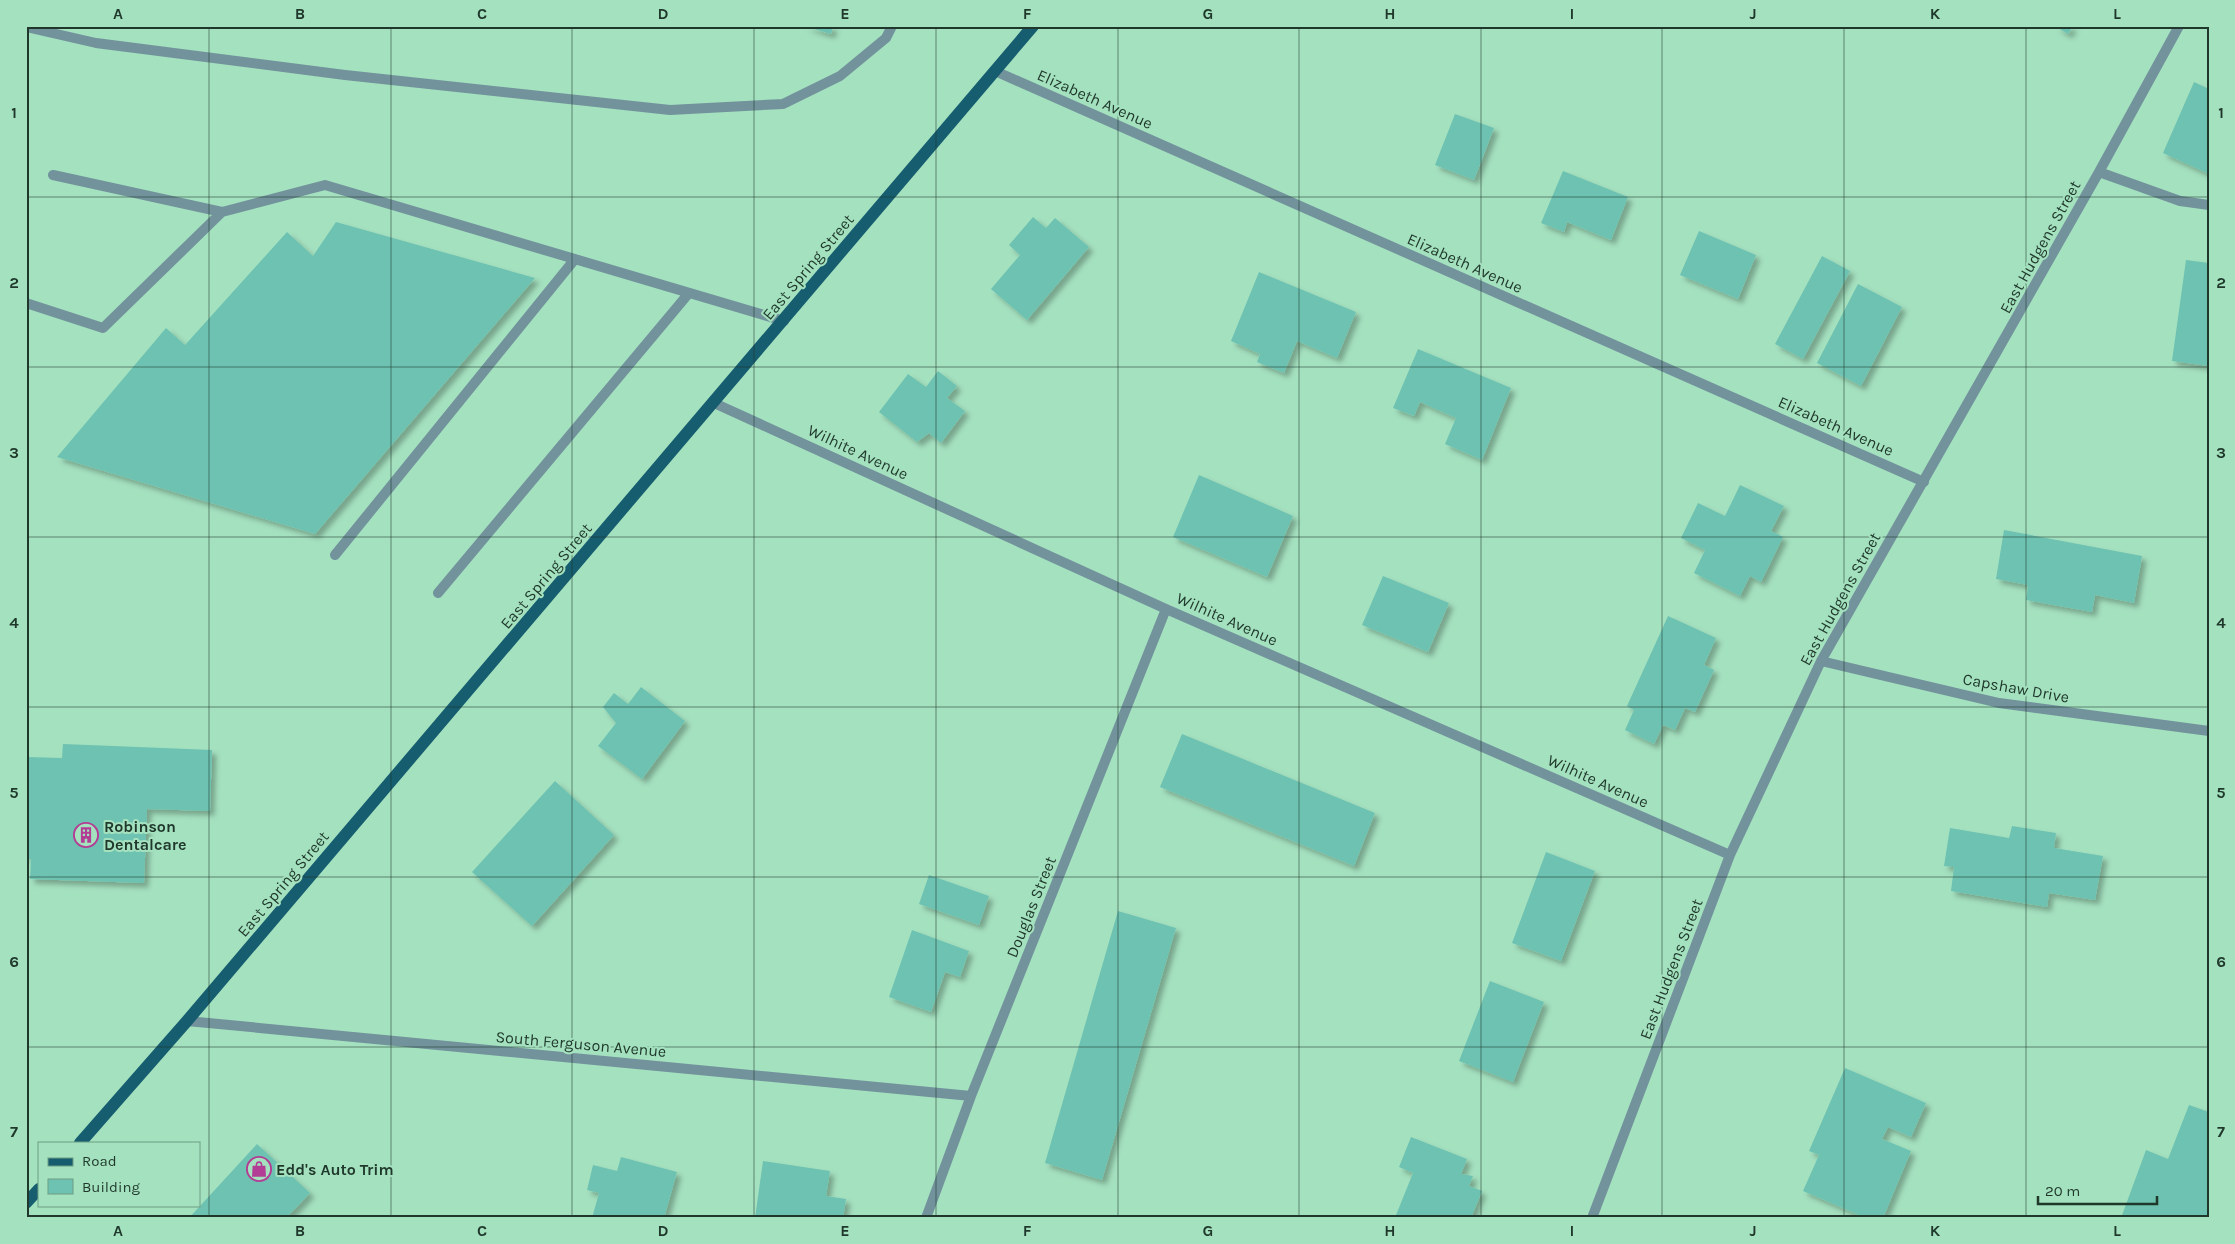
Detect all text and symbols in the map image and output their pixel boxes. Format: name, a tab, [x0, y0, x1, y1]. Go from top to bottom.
text: A	[113, 4, 123, 23]
text: B	[295, 4, 305, 23]
text: C	[477, 4, 487, 23]
text: D	[658, 4, 669, 23]
text: E	[840, 4, 850, 23]
text: F	[1023, 4, 1032, 23]
text: G	[1203, 4, 1213, 23]
text: H	[1384, 4, 1396, 23]
text: I	[1570, 4, 1574, 23]
text: J	[1749, 4, 1757, 23]
text: K	[1930, 4, 1941, 23]
text: L	[2113, 4, 2121, 23]
street label: Elizabeth Avenue	[1034, 65, 1156, 133]
text: 1	[11, 103, 17, 122]
text: 1	[2218, 103, 2224, 122]
street label: East Hudgens Street	[1996, 177, 2084, 317]
street label: East Spring Street	[758, 210, 858, 324]
street label: Elizabeth Avenue	[1404, 229, 1526, 297]
text: 2	[9, 273, 19, 292]
text: 2	[2216, 273, 2226, 292]
street label: Elizabeth Avenue	[1775, 392, 1897, 460]
street label: Wilhite Avenue	[805, 420, 911, 484]
text: 3	[9, 443, 19, 462]
text: 3	[2216, 443, 2226, 462]
street label: East Spring Street	[496, 519, 596, 633]
street label: East Hudgens Street	[1796, 529, 1884, 669]
street label: Wilhite Avenue	[1173, 588, 1281, 650]
text: 4	[9, 613, 19, 632]
text: 4	[2216, 613, 2226, 632]
street label: Capshaw Drive	[1961, 669, 2071, 707]
street label: Wilhite Avenue	[1544, 750, 1652, 812]
text: 5	[9, 783, 19, 802]
text: 5	[2216, 783, 2226, 802]
place label: Robinson Dentalcare	[104, 817, 187, 854]
building icon: Robinson Dentalcare	[73, 822, 99, 848]
street label: East Spring Street	[233, 827, 333, 941]
street label: Douglas Street	[1002, 854, 1060, 960]
street label: East Hudgens Street	[1635, 896, 1707, 1042]
text: 6	[9, 952, 19, 971]
text: 6	[2216, 952, 2226, 971]
street label: South Ferguson Avenue	[495, 1027, 667, 1061]
text: 7	[10, 1122, 18, 1141]
text: 7	[2217, 1122, 2225, 1141]
legend	[38, 1142, 200, 1206]
text: Road	[82, 1152, 117, 1170]
shop icon: Edd's Auto Trim	[246, 1156, 272, 1182]
place label: Edd's Auto Trim	[276, 1160, 394, 1179]
scale bar	[2038, 1174, 2156, 1206]
text: Building	[82, 1178, 140, 1196]
text: 20 m	[2045, 1182, 2080, 1200]
text: A	[113, 1221, 123, 1240]
text: B	[295, 1221, 305, 1240]
text: C	[477, 1221, 487, 1240]
text: D	[658, 1221, 669, 1240]
text: E	[840, 1221, 850, 1240]
text: F	[1023, 1221, 1032, 1240]
text: G	[1203, 1221, 1213, 1240]
text: H	[1384, 1221, 1396, 1240]
text: I	[1570, 1221, 1574, 1240]
text: J	[1749, 1221, 1757, 1240]
text: K	[1930, 1221, 1941, 1240]
text: L	[2113, 1221, 2121, 1240]

